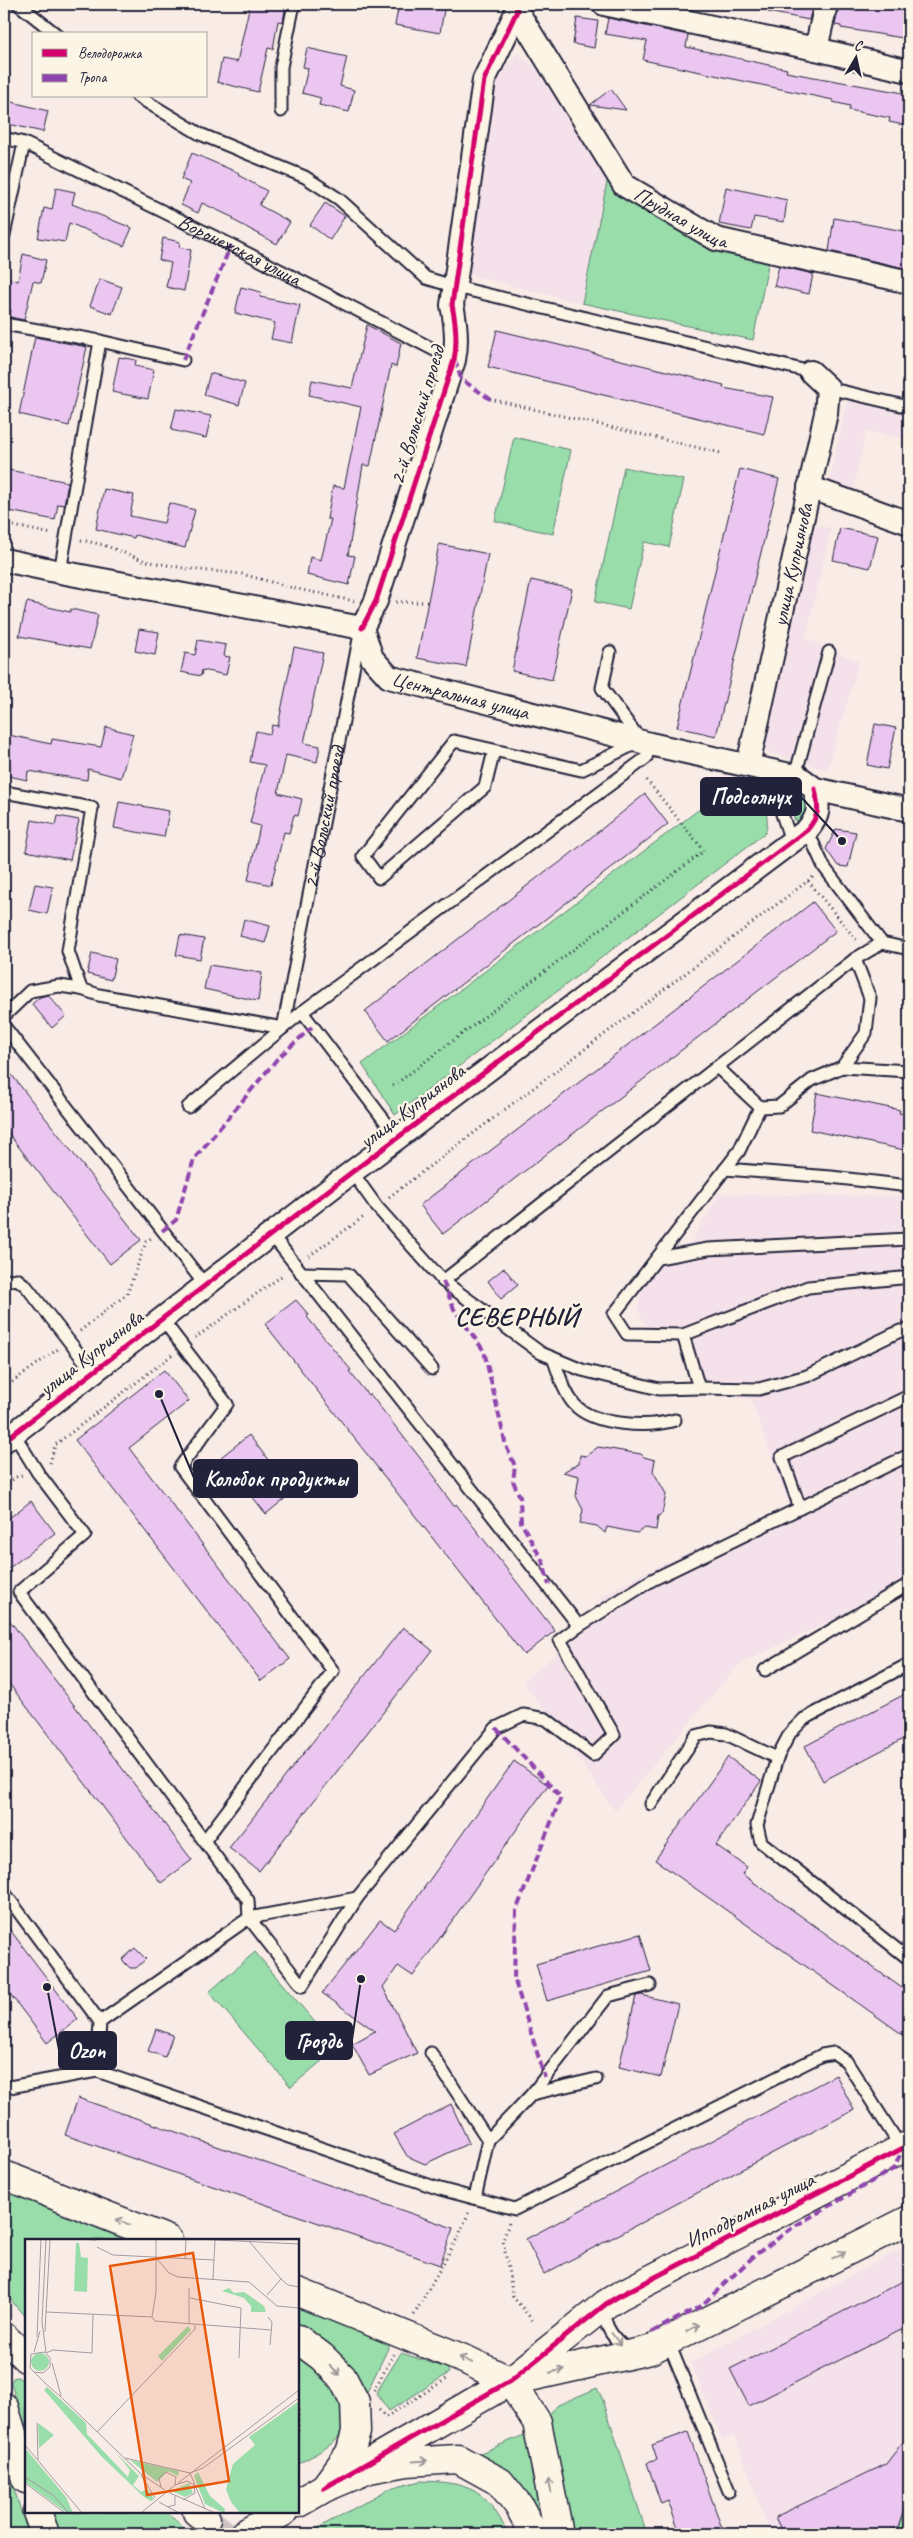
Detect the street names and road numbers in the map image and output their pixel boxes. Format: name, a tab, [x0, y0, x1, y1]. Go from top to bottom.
street label: Прудная улица	[629, 181, 732, 255]
street label: Воронежская улица	[174, 208, 306, 292]
street label: 2-й Вольский проезд	[384, 340, 451, 488]
street label: улица Куприянова	[766, 499, 819, 631]
street label: Центральная улица	[389, 665, 534, 726]
street label: 2-й Вольский проезд	[298, 742, 351, 891]
street label: улица Куприянова	[353, 1057, 471, 1155]
street label: улица Куприянова	[32, 1303, 150, 1403]
street label: Ипподромная улица	[681, 2166, 820, 2254]

